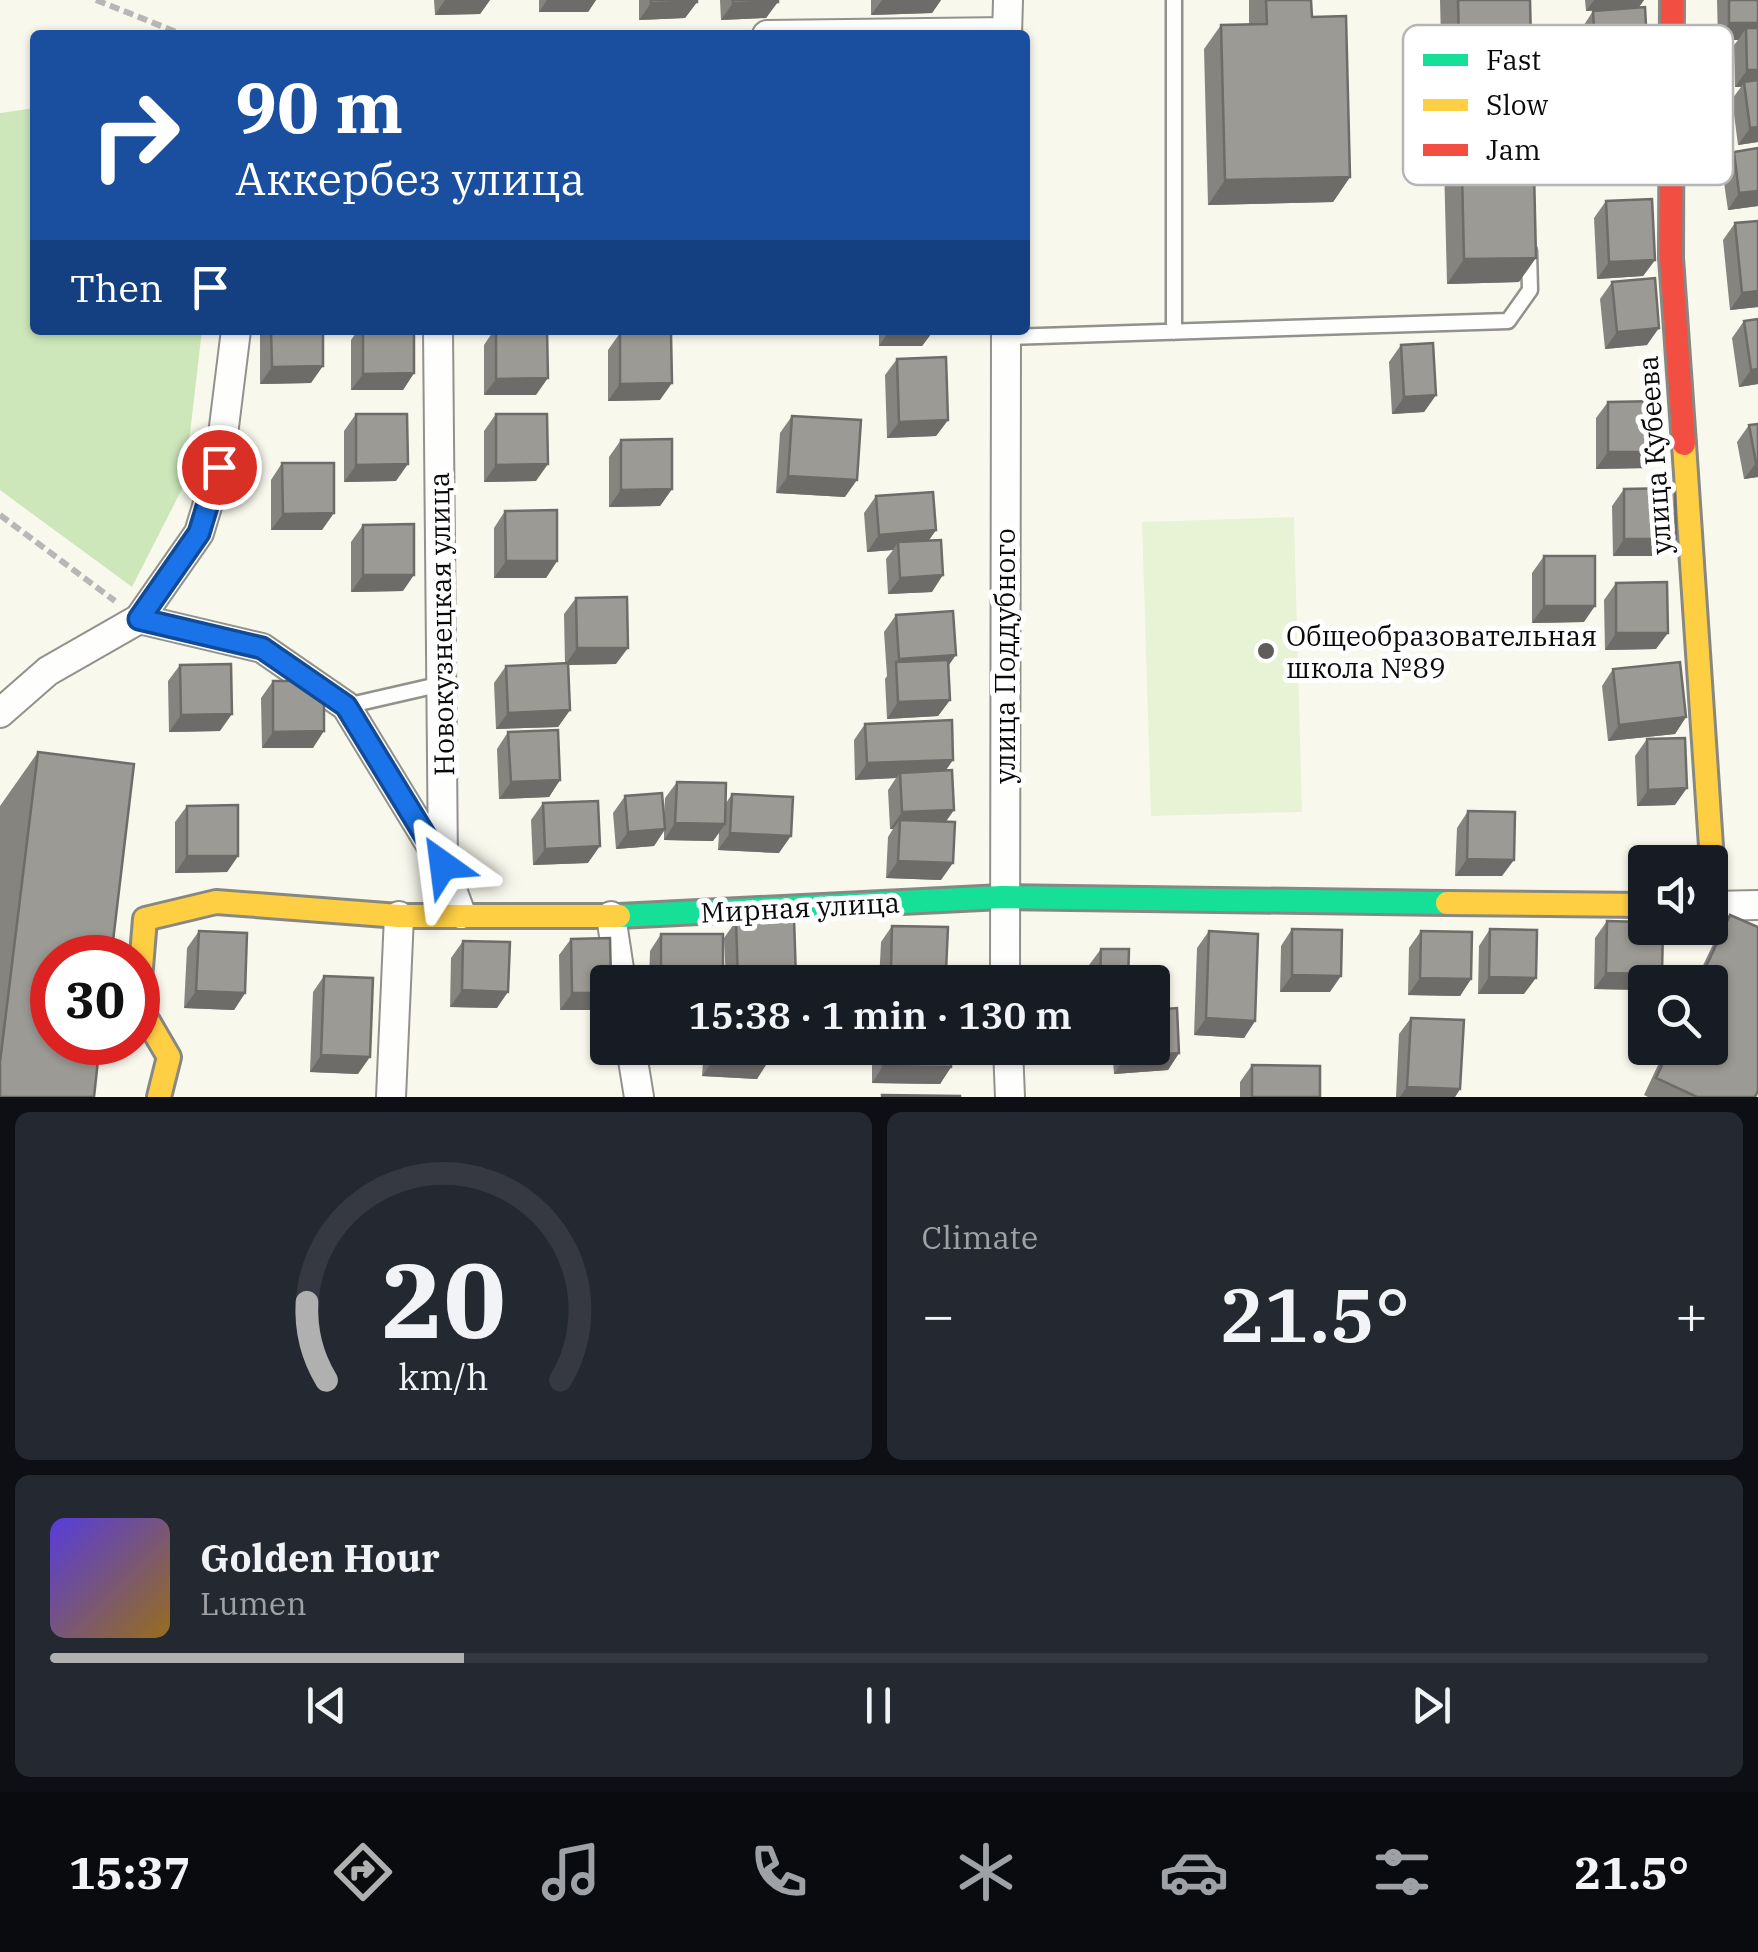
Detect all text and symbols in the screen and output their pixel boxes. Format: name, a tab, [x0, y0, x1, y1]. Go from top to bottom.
legend	[1403, 25, 1733, 185]
text: Fast	[1486, 41, 1541, 78]
text: 90 m	[235, 61, 403, 152]
icon: right	[70, 70, 200, 200]
text: Slow	[1486, 86, 1548, 123]
text: Jam	[1486, 131, 1541, 168]
text: Аккербез улица	[235, 149, 585, 207]
icon: arrive	[183, 260, 238, 315]
text: Then	[70, 263, 163, 312]
street label: улица Кубеева	[1629, 354, 1679, 556]
pin	[177, 425, 262, 510]
icon: arrive	[192, 440, 247, 495]
street label: Новокузнецкая улица	[420, 472, 462, 776]
street label: улица Поддубного	[986, 528, 1023, 784]
place label: Общеобразовательная школа №89	[1286, 617, 1597, 686]
marker: Общеобразовательная школа №89	[1255, 640, 1277, 662]
position arrow	[391, 813, 495, 917]
map controls	[1628, 845, 1728, 1065]
button: sound	[1628, 845, 1728, 945]
street label: Мирная улица	[699, 883, 901, 931]
speed limit sign: 30	[30, 935, 160, 1065]
button: search	[1628, 965, 1728, 1065]
text: 15:38 · 1 min · 130 m	[688, 990, 1072, 1039]
text: Climate	[922, 1216, 1038, 1258]
text: 20	[381, 1231, 506, 1367]
text: 21.5°	[1219, 1265, 1410, 1363]
text: −	[922, 1279, 955, 1350]
text: +	[1675, 1279, 1708, 1350]
text: km/h	[398, 1353, 488, 1400]
text: Golden Hour	[200, 1533, 440, 1582]
text: Lumen	[200, 1582, 307, 1624]
icon: previous	[299, 1678, 354, 1733]
icon: pause	[851, 1678, 906, 1733]
icon: next	[1404, 1678, 1459, 1733]
icon: directions	[328, 1837, 398, 1907]
icon: music	[536, 1837, 606, 1907]
icon: phone	[744, 1837, 814, 1907]
icon: climate	[951, 1837, 1021, 1907]
icon: car	[1159, 1837, 1229, 1907]
icon: filters	[1367, 1837, 1437, 1907]
text: 15:37	[69, 1843, 190, 1901]
text: 21.5°	[1574, 1843, 1689, 1901]

